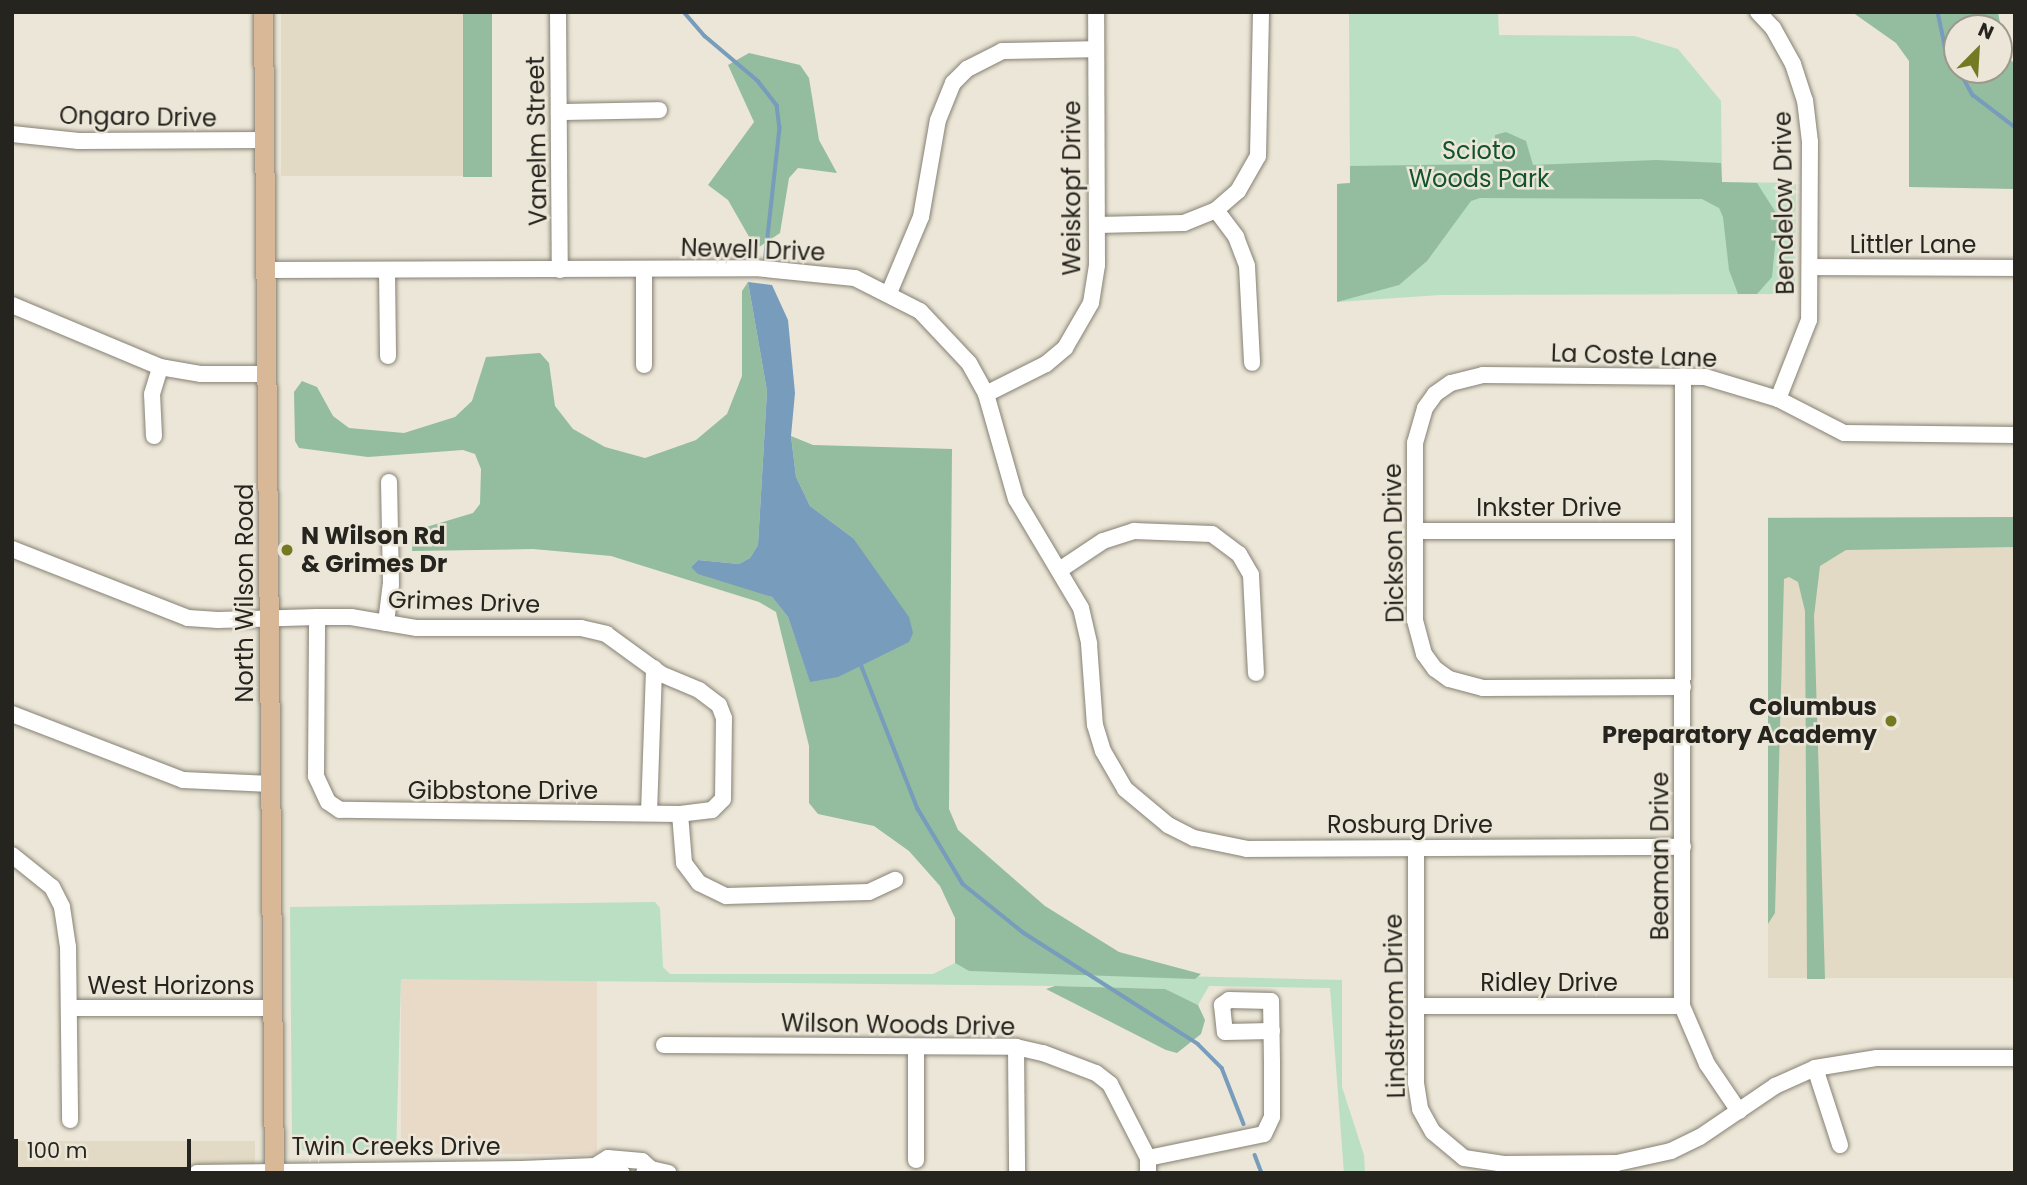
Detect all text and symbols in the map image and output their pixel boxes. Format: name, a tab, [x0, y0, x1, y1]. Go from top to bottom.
north arrow	[1943, 14, 2013, 84]
text: N	[1974, 16, 1998, 46]
street label: Vanelm Street	[521, 56, 553, 226]
street label: Weiskopf Drive	[1058, 100, 1086, 276]
street label: Ongaro Drive	[59, 101, 217, 133]
street label: Bendelow Drive	[1768, 111, 1800, 295]
park label: Scioto Woods Park	[1409, 137, 1549, 193]
street label: Littler Lane	[1850, 231, 1976, 259]
street label: Newell Drive	[680, 233, 826, 267]
street label: La Coste Lane	[1550, 339, 1718, 373]
street label: Dickson Drive	[1378, 463, 1410, 623]
street label: North Wilson Road	[231, 484, 259, 702]
street label: Inkster Drive	[1476, 494, 1622, 522]
place label: N Wilson Rd & Grimes Dr	[301, 522, 447, 578]
marker: N Wilson Rd & Grimes Dr	[279, 542, 295, 558]
street label: Grimes Drive	[387, 585, 541, 619]
place label: Columbus Preparatory Academy	[1602, 693, 1877, 749]
marker: Columbus Preparatory Academy	[1883, 713, 1899, 729]
street label: Beaman Drive	[1646, 772, 1674, 940]
street label: Gibbstone Drive	[408, 777, 598, 805]
street label: Rosburg Drive	[1327, 811, 1493, 839]
street label: Lindstrom Drive	[1379, 913, 1411, 1099]
street label: Ridley Drive	[1480, 969, 1618, 997]
street label: West Horizons	[88, 972, 254, 1000]
street label: Wilson Woods Drive	[781, 1009, 1015, 1041]
scale bar	[18, 1126, 194, 1170]
street label: Twin Creeks Drive	[291, 1133, 501, 1161]
text: 100 m	[27, 1136, 87, 1165]

